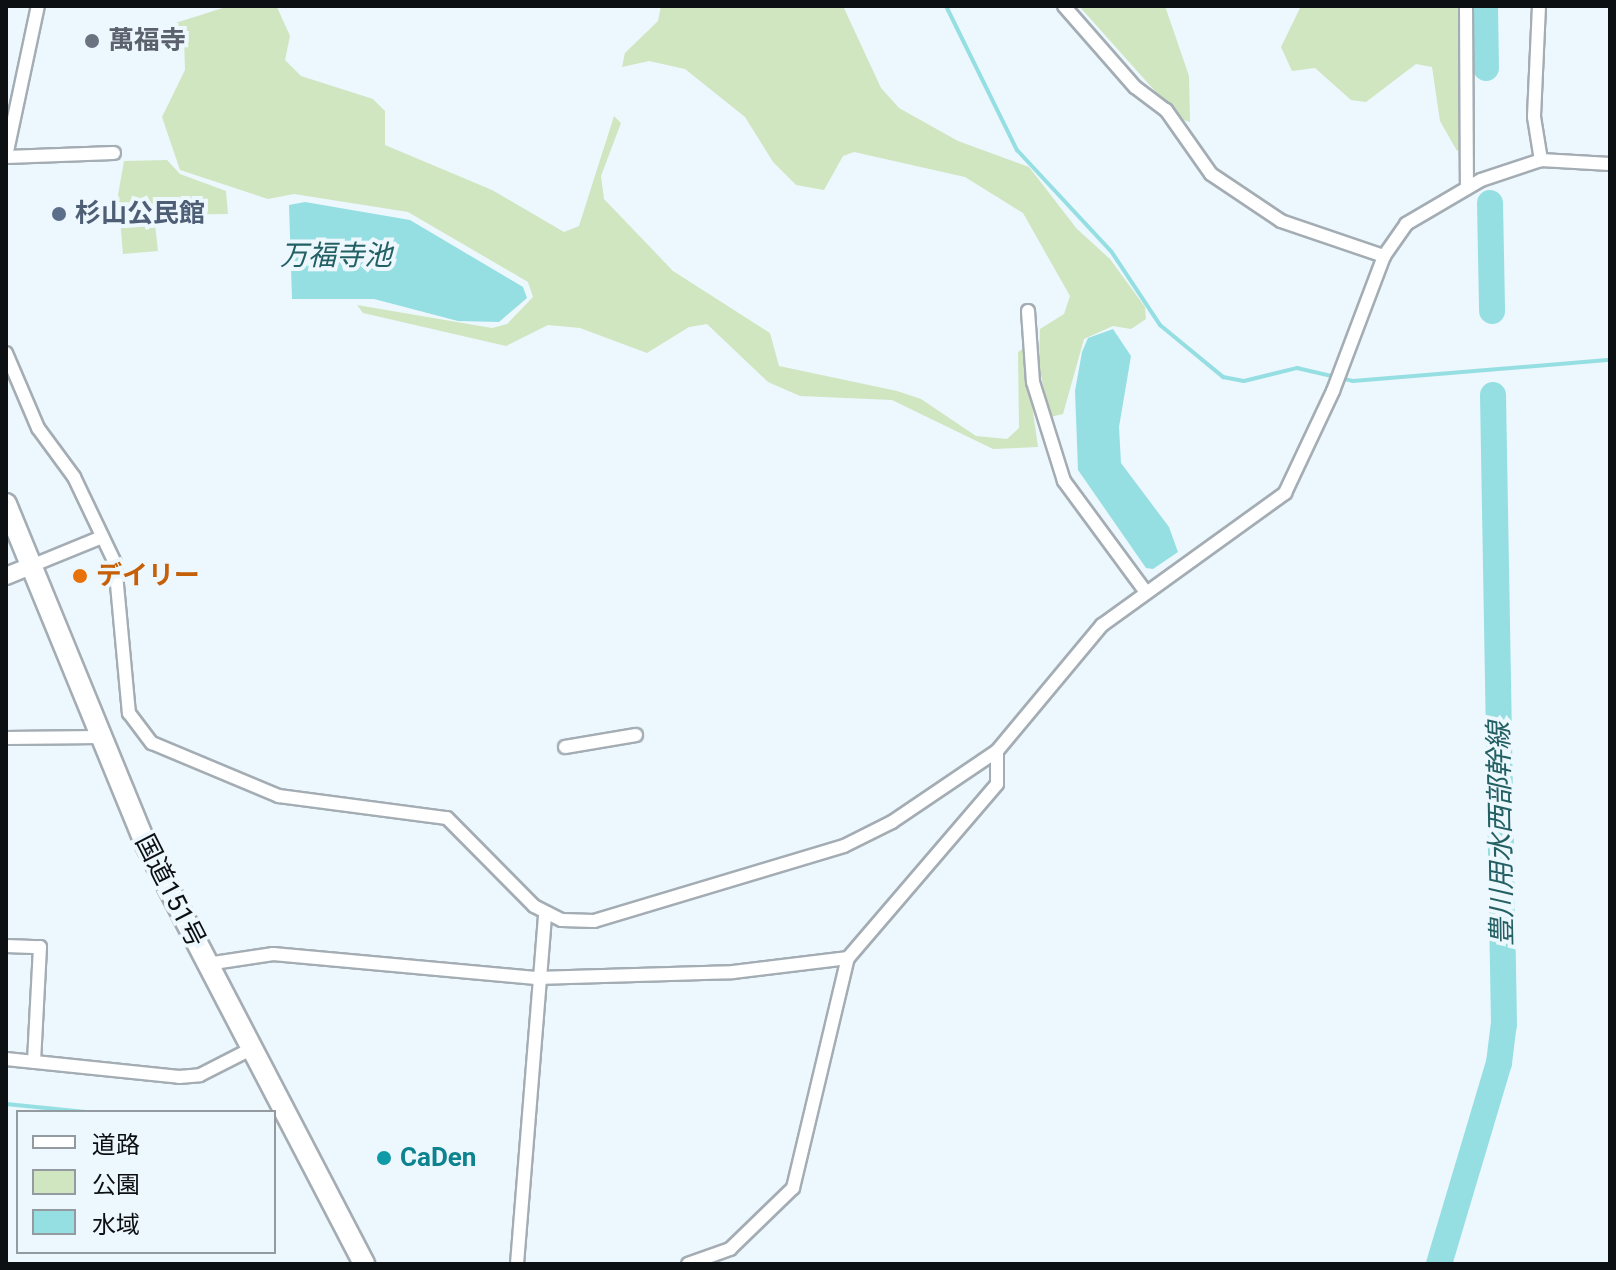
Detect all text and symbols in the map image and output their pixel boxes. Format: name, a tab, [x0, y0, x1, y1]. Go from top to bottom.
place label: 萬福寺	[108, 25, 186, 57]
marker: 萬福寺	[83, 32, 101, 50]
place label: 杉山公民館	[75, 198, 205, 230]
marker: 杉山公民館	[50, 205, 68, 223]
water label: 万福寺池	[280, 239, 392, 273]
place label: デイリー	[96, 560, 200, 592]
marker: デイリー	[71, 567, 89, 585]
water label: 豊川用水西部幹線	[1482, 722, 1520, 946]
street label: 国道151号	[128, 830, 212, 952]
legend	[16, 1110, 276, 1254]
text: 道路	[92, 1131, 140, 1159]
place label: CaDen	[400, 1142, 476, 1174]
marker: CaDen	[375, 1149, 393, 1167]
text: 公園	[92, 1171, 140, 1199]
text: 水域	[92, 1211, 140, 1239]

